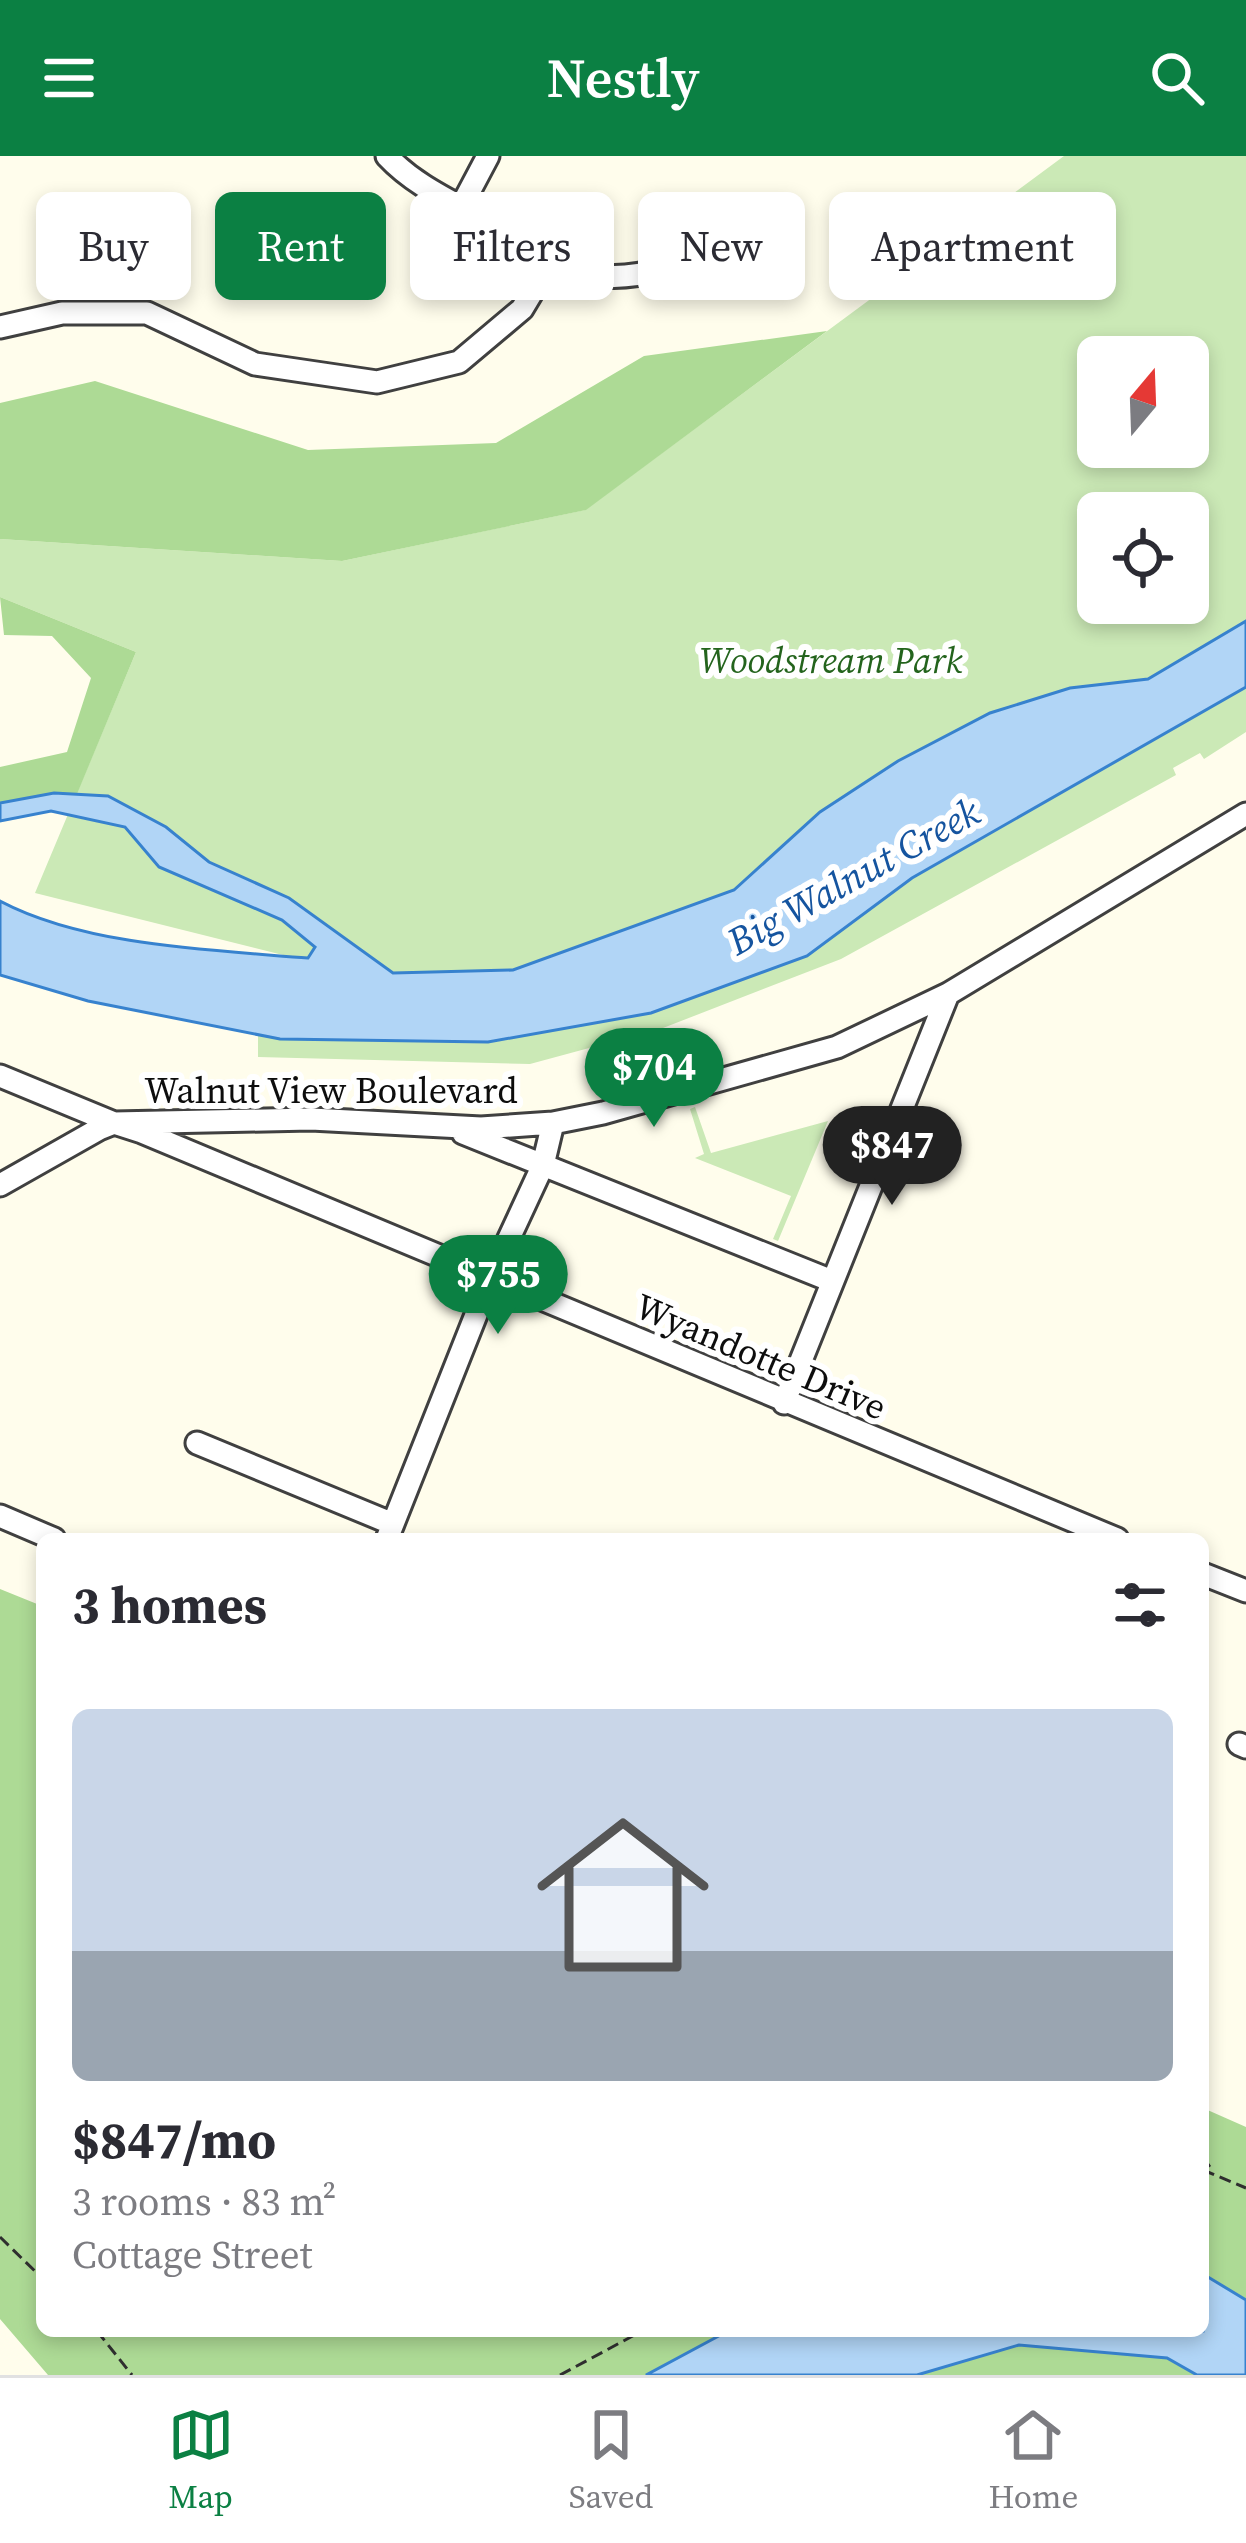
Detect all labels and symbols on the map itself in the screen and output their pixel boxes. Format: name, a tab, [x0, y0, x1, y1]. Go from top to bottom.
north arrow	[1077, 336, 1209, 468]
park label: Woodstream Park	[700, 636, 963, 685]
water label: Big Walnut Creek	[717, 785, 989, 968]
pin: $704	[583, 1028, 725, 1130]
street label: Walnut View Boulevard	[144, 1066, 518, 1115]
pin: $847	[821, 1106, 963, 1208]
pin: $755	[427, 1235, 569, 1337]
street label: Wyandotte Drive	[628, 1282, 894, 1431]

